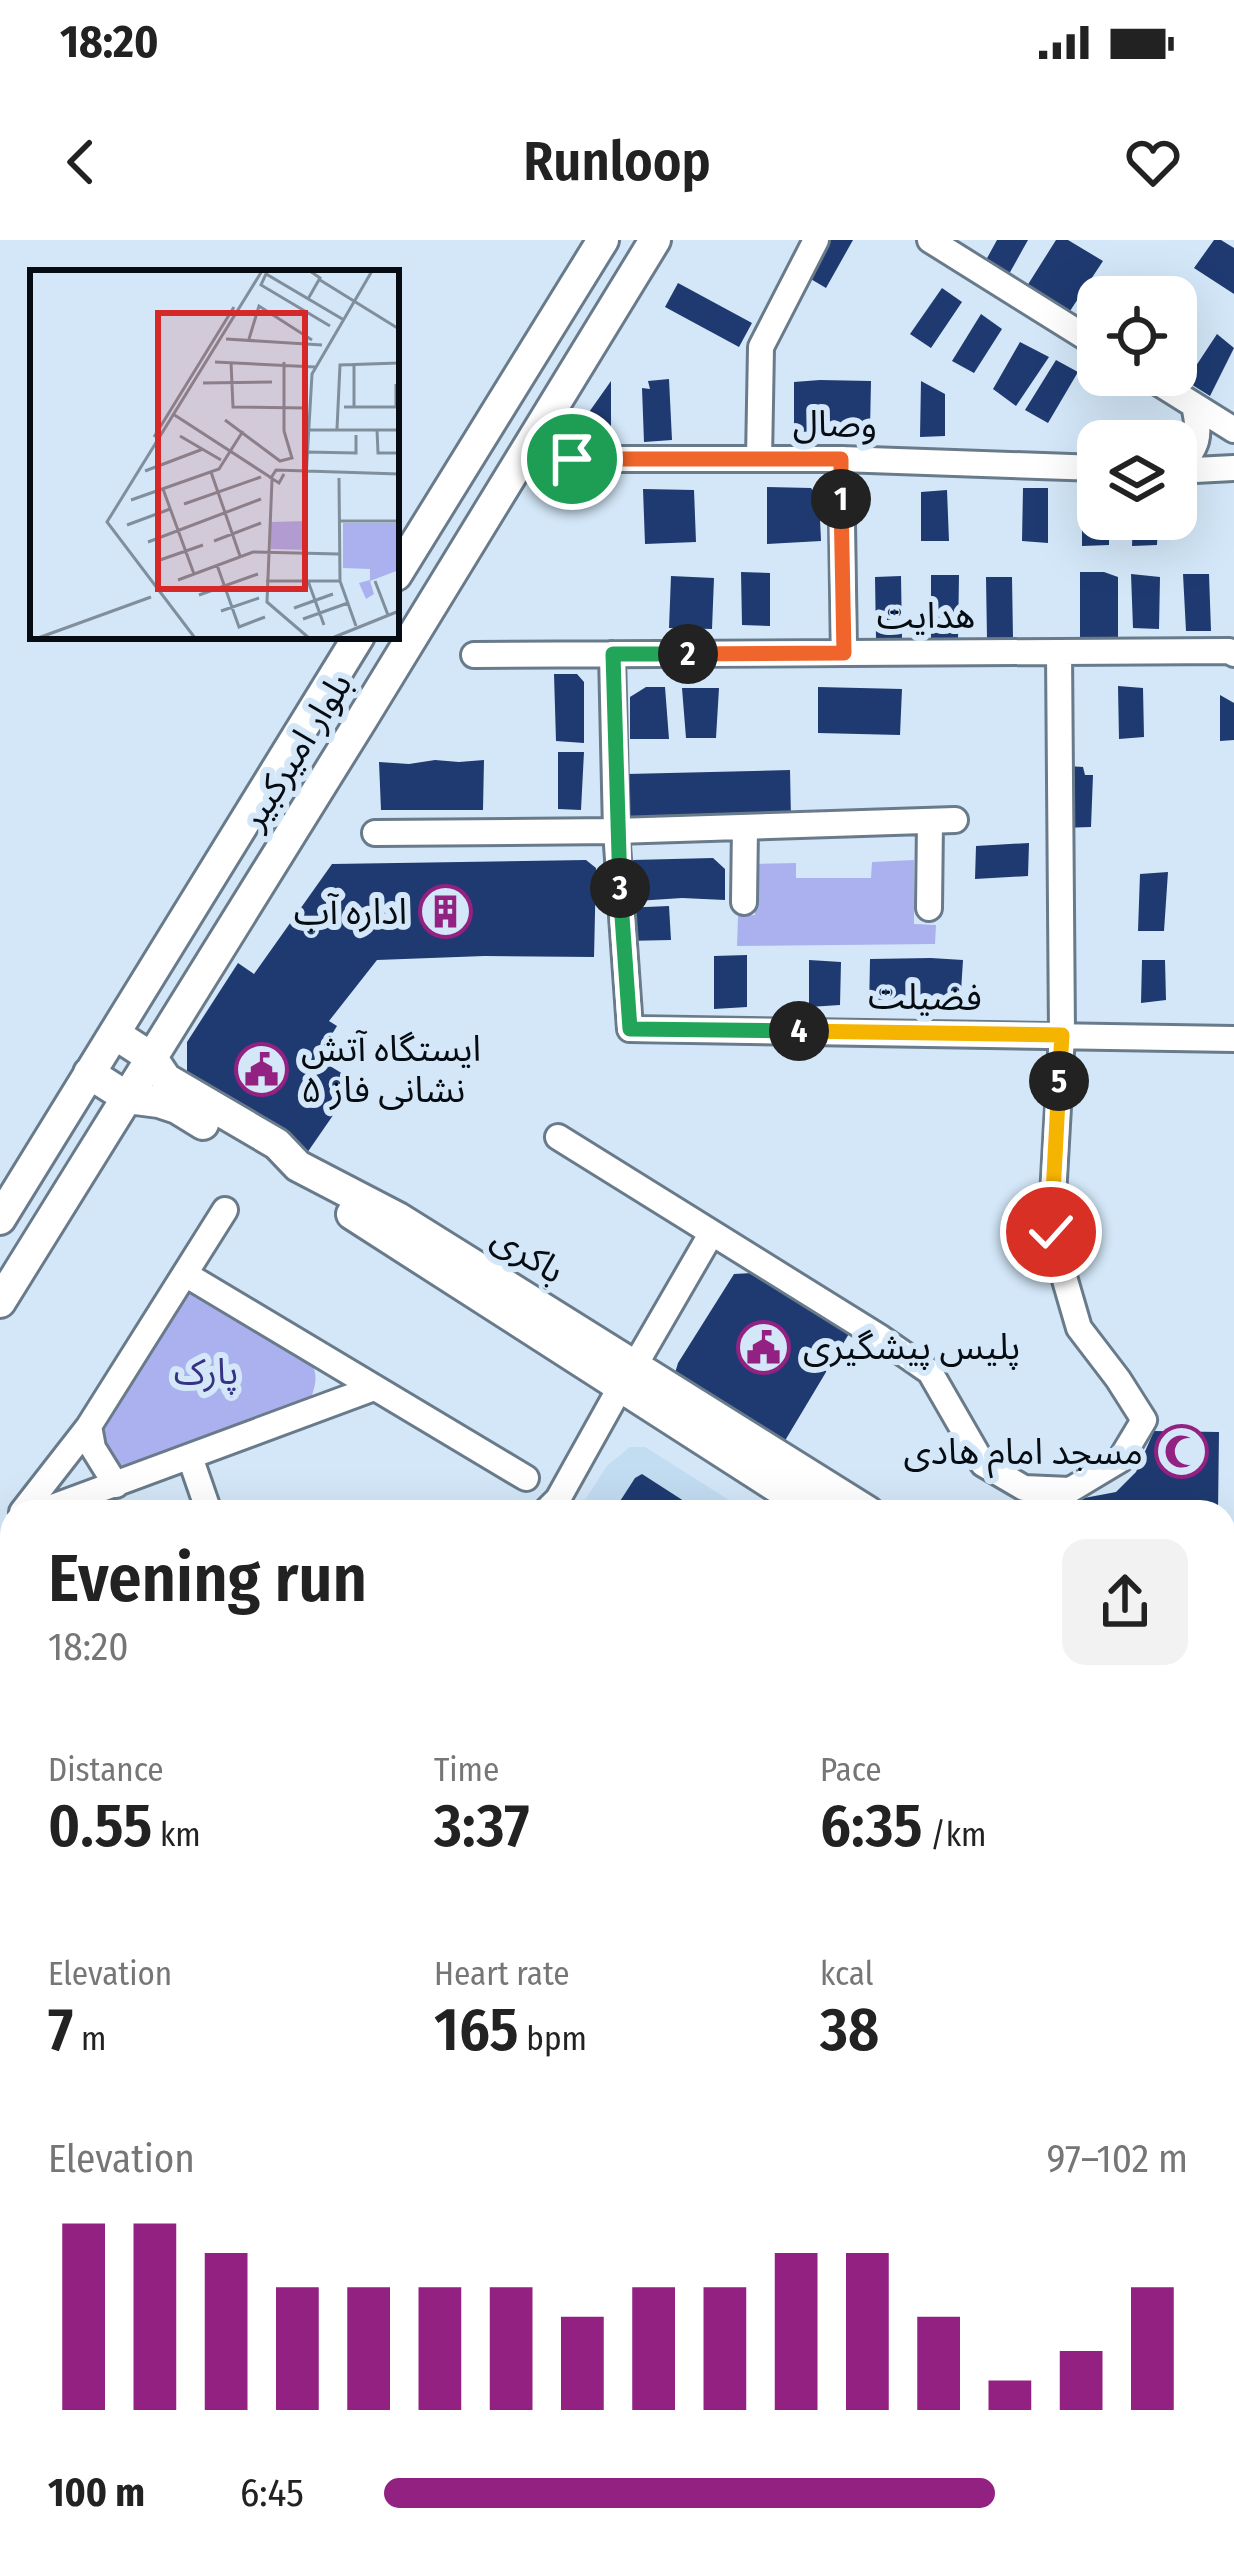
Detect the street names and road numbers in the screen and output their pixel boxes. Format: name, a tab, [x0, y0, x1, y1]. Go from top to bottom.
street label: وصال	[793, 401, 877, 447]
street label: هدایت	[877, 594, 975, 638]
street label: بلوار امیرکبیر	[230, 665, 361, 838]
street label: فضیلت	[868, 974, 982, 1020]
street label: باکری	[484, 1215, 572, 1293]

